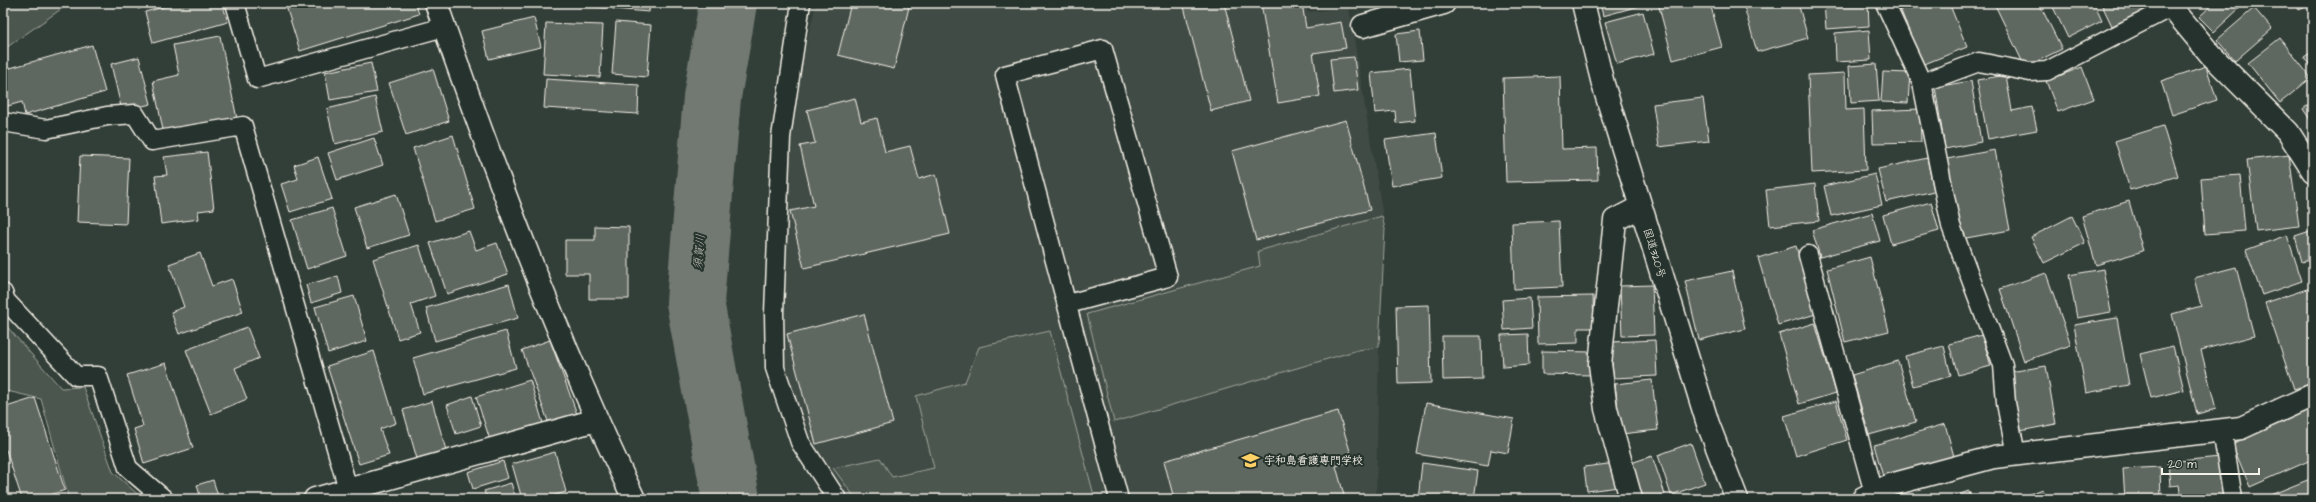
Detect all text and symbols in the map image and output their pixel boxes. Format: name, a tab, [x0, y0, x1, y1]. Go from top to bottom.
street label: 国道320号	[1640, 226, 1669, 280]
water label: 須賀川	[689, 233, 710, 271]
school or university icon: 宇和島看護専門学校	[1241, 450, 1261, 470]
scale bar	[2162, 450, 2259, 476]
place label: 宇和島看護専門学校	[1264, 453, 1363, 468]
text: 20 m	[2168, 456, 2197, 473]

